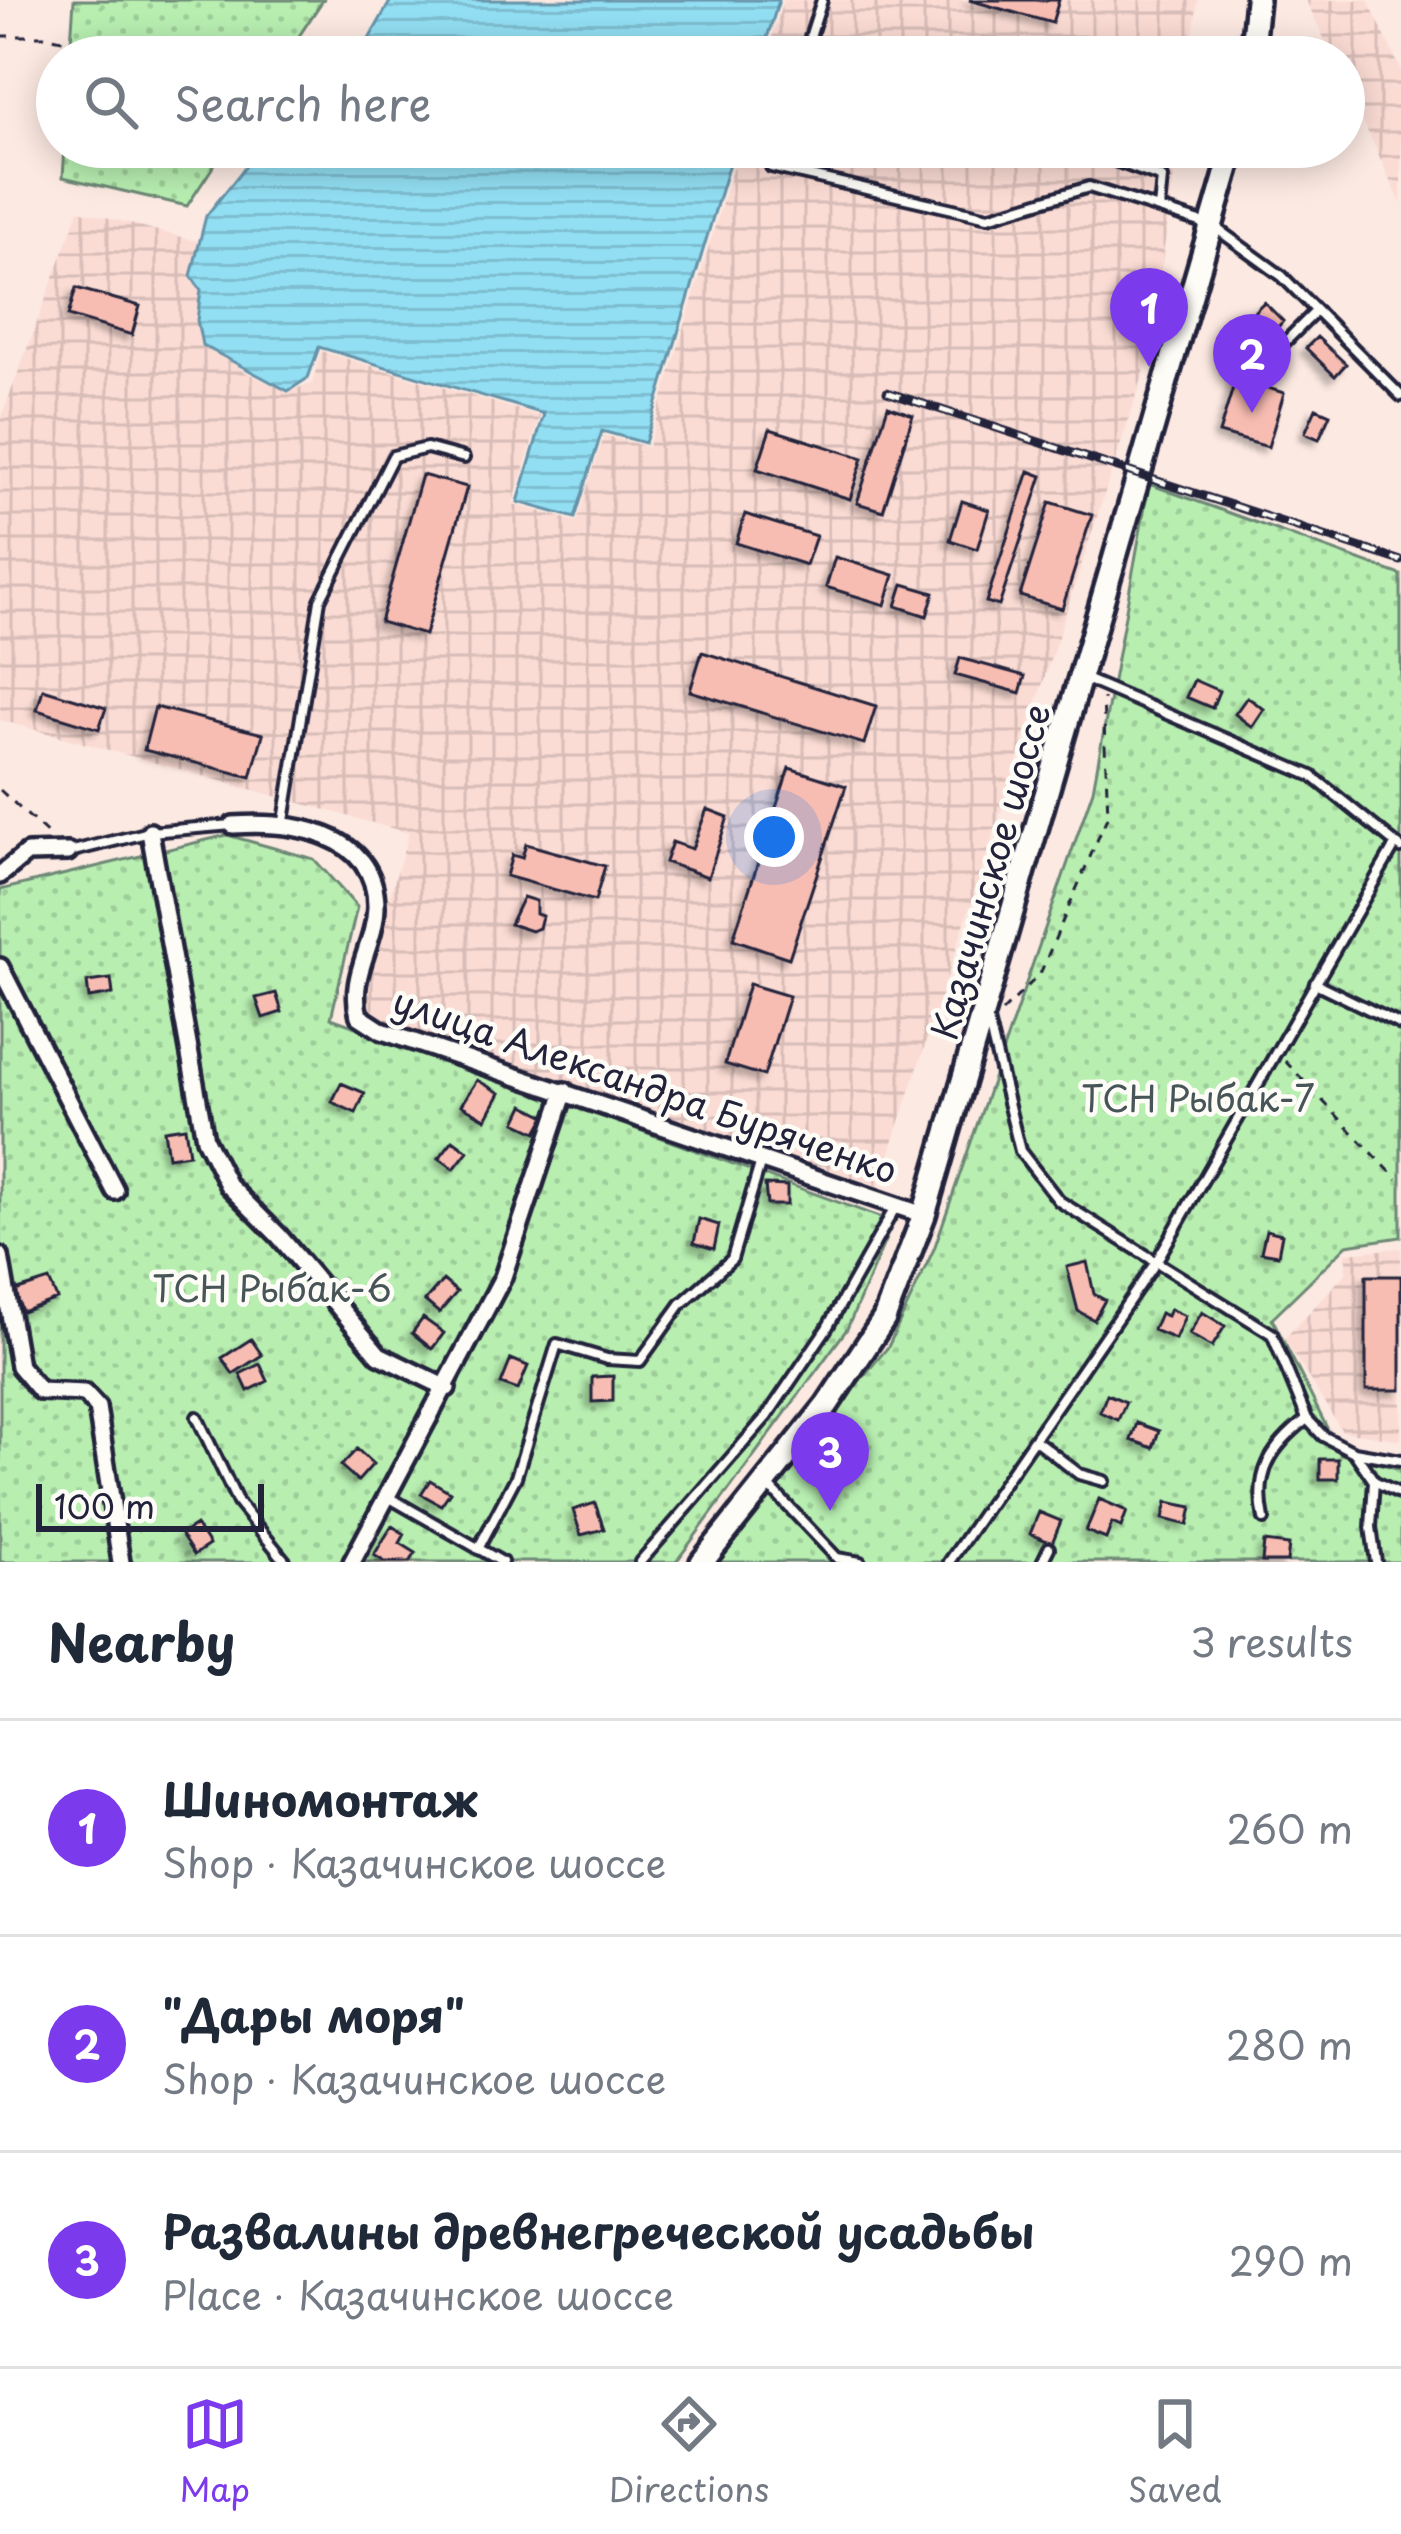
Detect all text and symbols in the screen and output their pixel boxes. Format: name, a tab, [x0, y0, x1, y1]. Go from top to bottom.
search box	[36, 36, 1365, 168]
text: Search here	[174, 68, 431, 136]
icon: search	[78, 69, 144, 135]
pin: 1	[1110, 268, 1188, 367]
pin: 2	[1213, 314, 1291, 413]
street label: Казачинское шоссе	[915, 697, 1063, 1046]
your location	[744, 807, 804, 867]
street label: улица Александра Буряченко	[386, 972, 905, 1196]
park label: ТСН Рыбак-7	[1081, 1070, 1315, 1124]
park label: ТСН Рыбак-6	[152, 1260, 392, 1314]
pin: 3	[791, 1412, 869, 1511]
scale bar	[36, 1478, 264, 1531]
text: 100 m	[54, 1480, 155, 1530]
text: Nearby	[48, 1602, 235, 1679]
text: 3 results	[1190, 1611, 1353, 1670]
text: Шиномонтаж	[162, 1764, 478, 1832]
text: 1	[78, 1798, 96, 1857]
text: 260 m	[1226, 1798, 1353, 1857]
text: Shop · Казачинское шоссе	[162, 1832, 666, 1891]
text: "Дары моря"	[162, 1980, 465, 2048]
text: 2	[73, 2014, 101, 2073]
text: 280 m	[1226, 2014, 1353, 2073]
text: Shop · Казачинское шоссе	[162, 2048, 666, 2107]
text: Развалины древнегреческой усадьбы	[162, 2196, 1034, 2264]
text: 3	[74, 2230, 100, 2289]
text: 290 m	[1229, 2230, 1353, 2289]
text: Place · Казачинское шоссе	[162, 2264, 674, 2323]
tab: Map	[179, 2391, 250, 2513]
tab: Directions	[609, 2391, 769, 2513]
tab: Saved	[1128, 2391, 1222, 2513]

